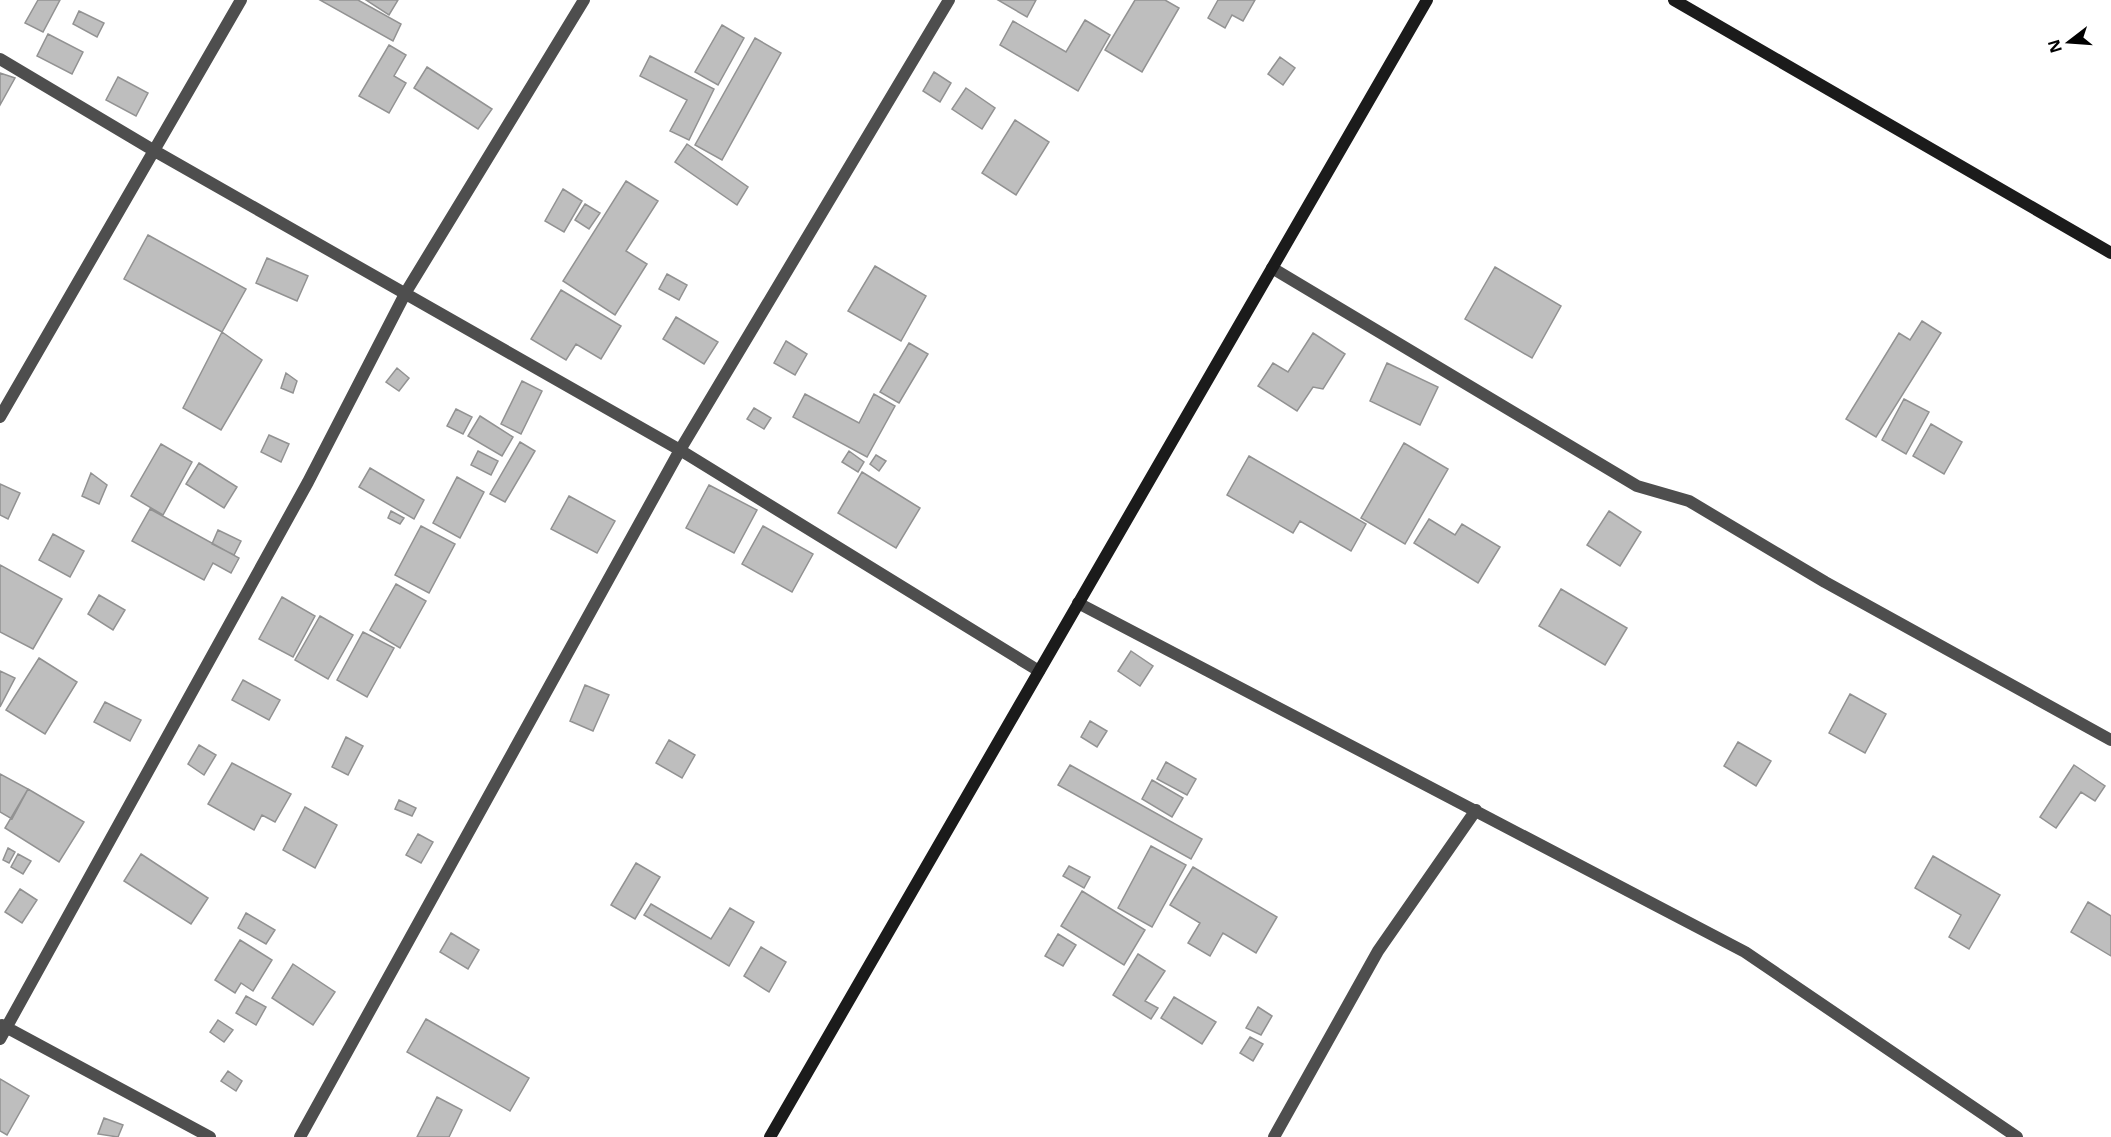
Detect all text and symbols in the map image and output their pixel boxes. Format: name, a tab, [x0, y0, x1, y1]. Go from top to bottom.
north arrow	[2039, 12, 2099, 72]
text: N	[2042, 37, 2067, 56]

